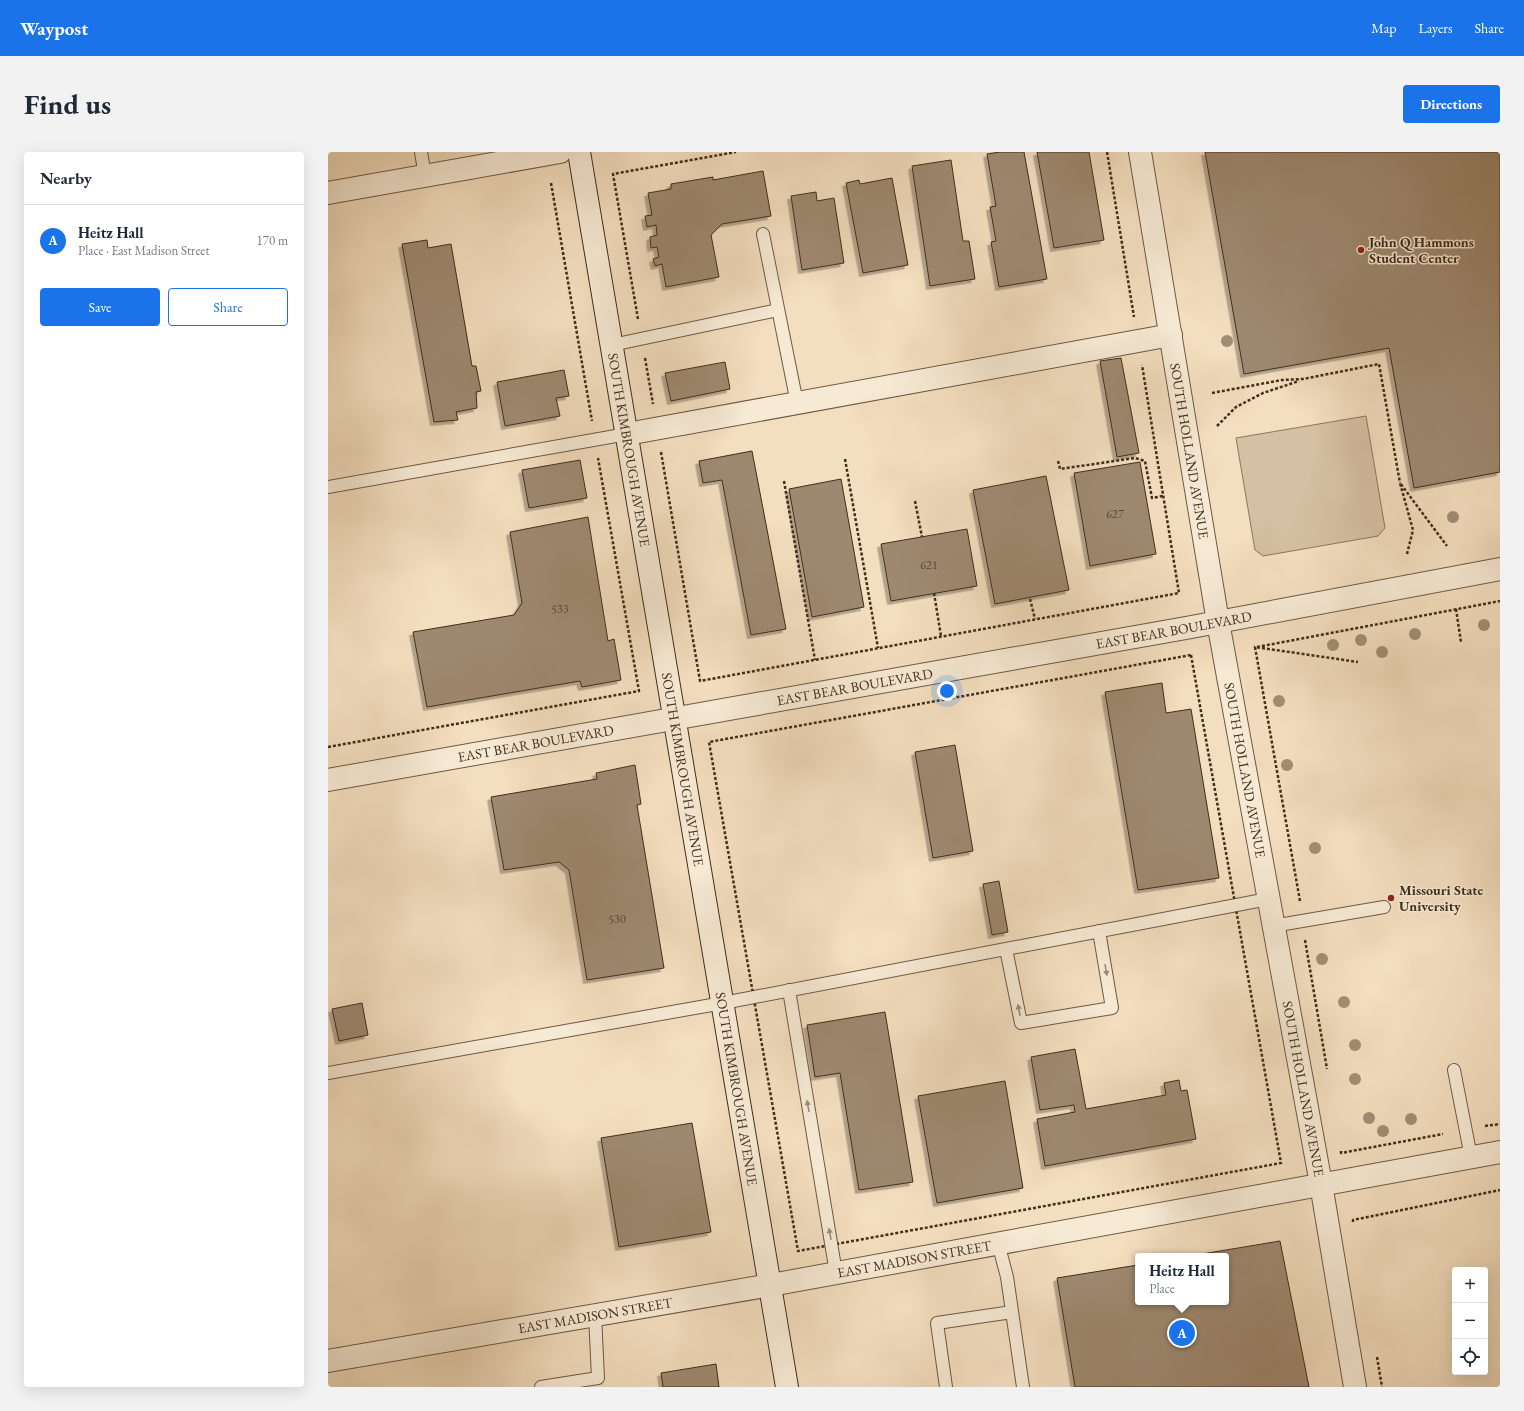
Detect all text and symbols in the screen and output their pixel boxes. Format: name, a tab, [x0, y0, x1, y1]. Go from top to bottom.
text: Waypost	[20, 16, 88, 41]
text: Map	[1371, 19, 1396, 37]
text: Layers	[1418, 19, 1453, 37]
text: Share	[1475, 19, 1504, 37]
button: Directions	[1403, 85, 1500, 123]
text: Find us	[24, 86, 111, 122]
text: Nearby	[40, 167, 92, 189]
text: Heitz Hall	[78, 223, 144, 242]
text: A	[48, 232, 58, 249]
text: 170 m	[257, 232, 288, 249]
place label: John Q Hammons Student Center	[1367, 233, 1474, 267]
text: Place · East Madison Street	[78, 242, 210, 259]
marker: John Q Hammons Student Center	[1356, 245, 1366, 255]
button: Save	[40, 288, 160, 326]
button: Share	[168, 288, 288, 326]
street label: SOUTH KIMBROUGH AVENUE	[604, 352, 654, 548]
street label: SOUTH HOLLAND AVENUE	[1166, 362, 1213, 540]
house number: 627	[1106, 506, 1124, 522]
house number: 621	[920, 557, 938, 573]
house number: 533	[551, 601, 569, 617]
street label: EAST BEAR BOULEVARD	[1094, 607, 1254, 653]
street label: EAST BEAR BOULEVARD	[775, 664, 935, 709]
street label: SOUTH KIMBROUGH AVENUE	[658, 671, 708, 868]
your location	[937, 681, 957, 701]
street label: SOUTH HOLLAND AVENUE	[1220, 681, 1270, 859]
street label: EAST BEAR BOULEVARD	[456, 720, 616, 766]
place label: Missouri State University	[1399, 881, 1484, 915]
marker: Missouri State University	[1386, 893, 1396, 903]
house number: 530	[608, 911, 626, 927]
one-way arrow	[1103, 964, 1109, 976]
street label: SOUTH KIMBROUGH AVENUE	[712, 991, 762, 1187]
street label: SOUTH HOLLAND AVENUE	[1279, 1000, 1328, 1178]
one-way arrow	[1015, 1004, 1021, 1017]
one-way arrow	[805, 1100, 811, 1112]
one-way arrow	[827, 1228, 833, 1240]
street label: EAST MADISON STREET	[836, 1236, 993, 1282]
popup	[1135, 1253, 1229, 1305]
text: Heitz Hall	[1149, 1261, 1215, 1280]
map controls	[1452, 1267, 1488, 1375]
button: +	[1452, 1267, 1488, 1303]
text: Place	[1149, 1280, 1175, 1297]
street label: EAST MADISON STREET	[517, 1293, 674, 1337]
button: −	[1452, 1303, 1488, 1339]
pin: A	[1169, 1318, 1195, 1348]
button: locate	[1452, 1339, 1488, 1375]

